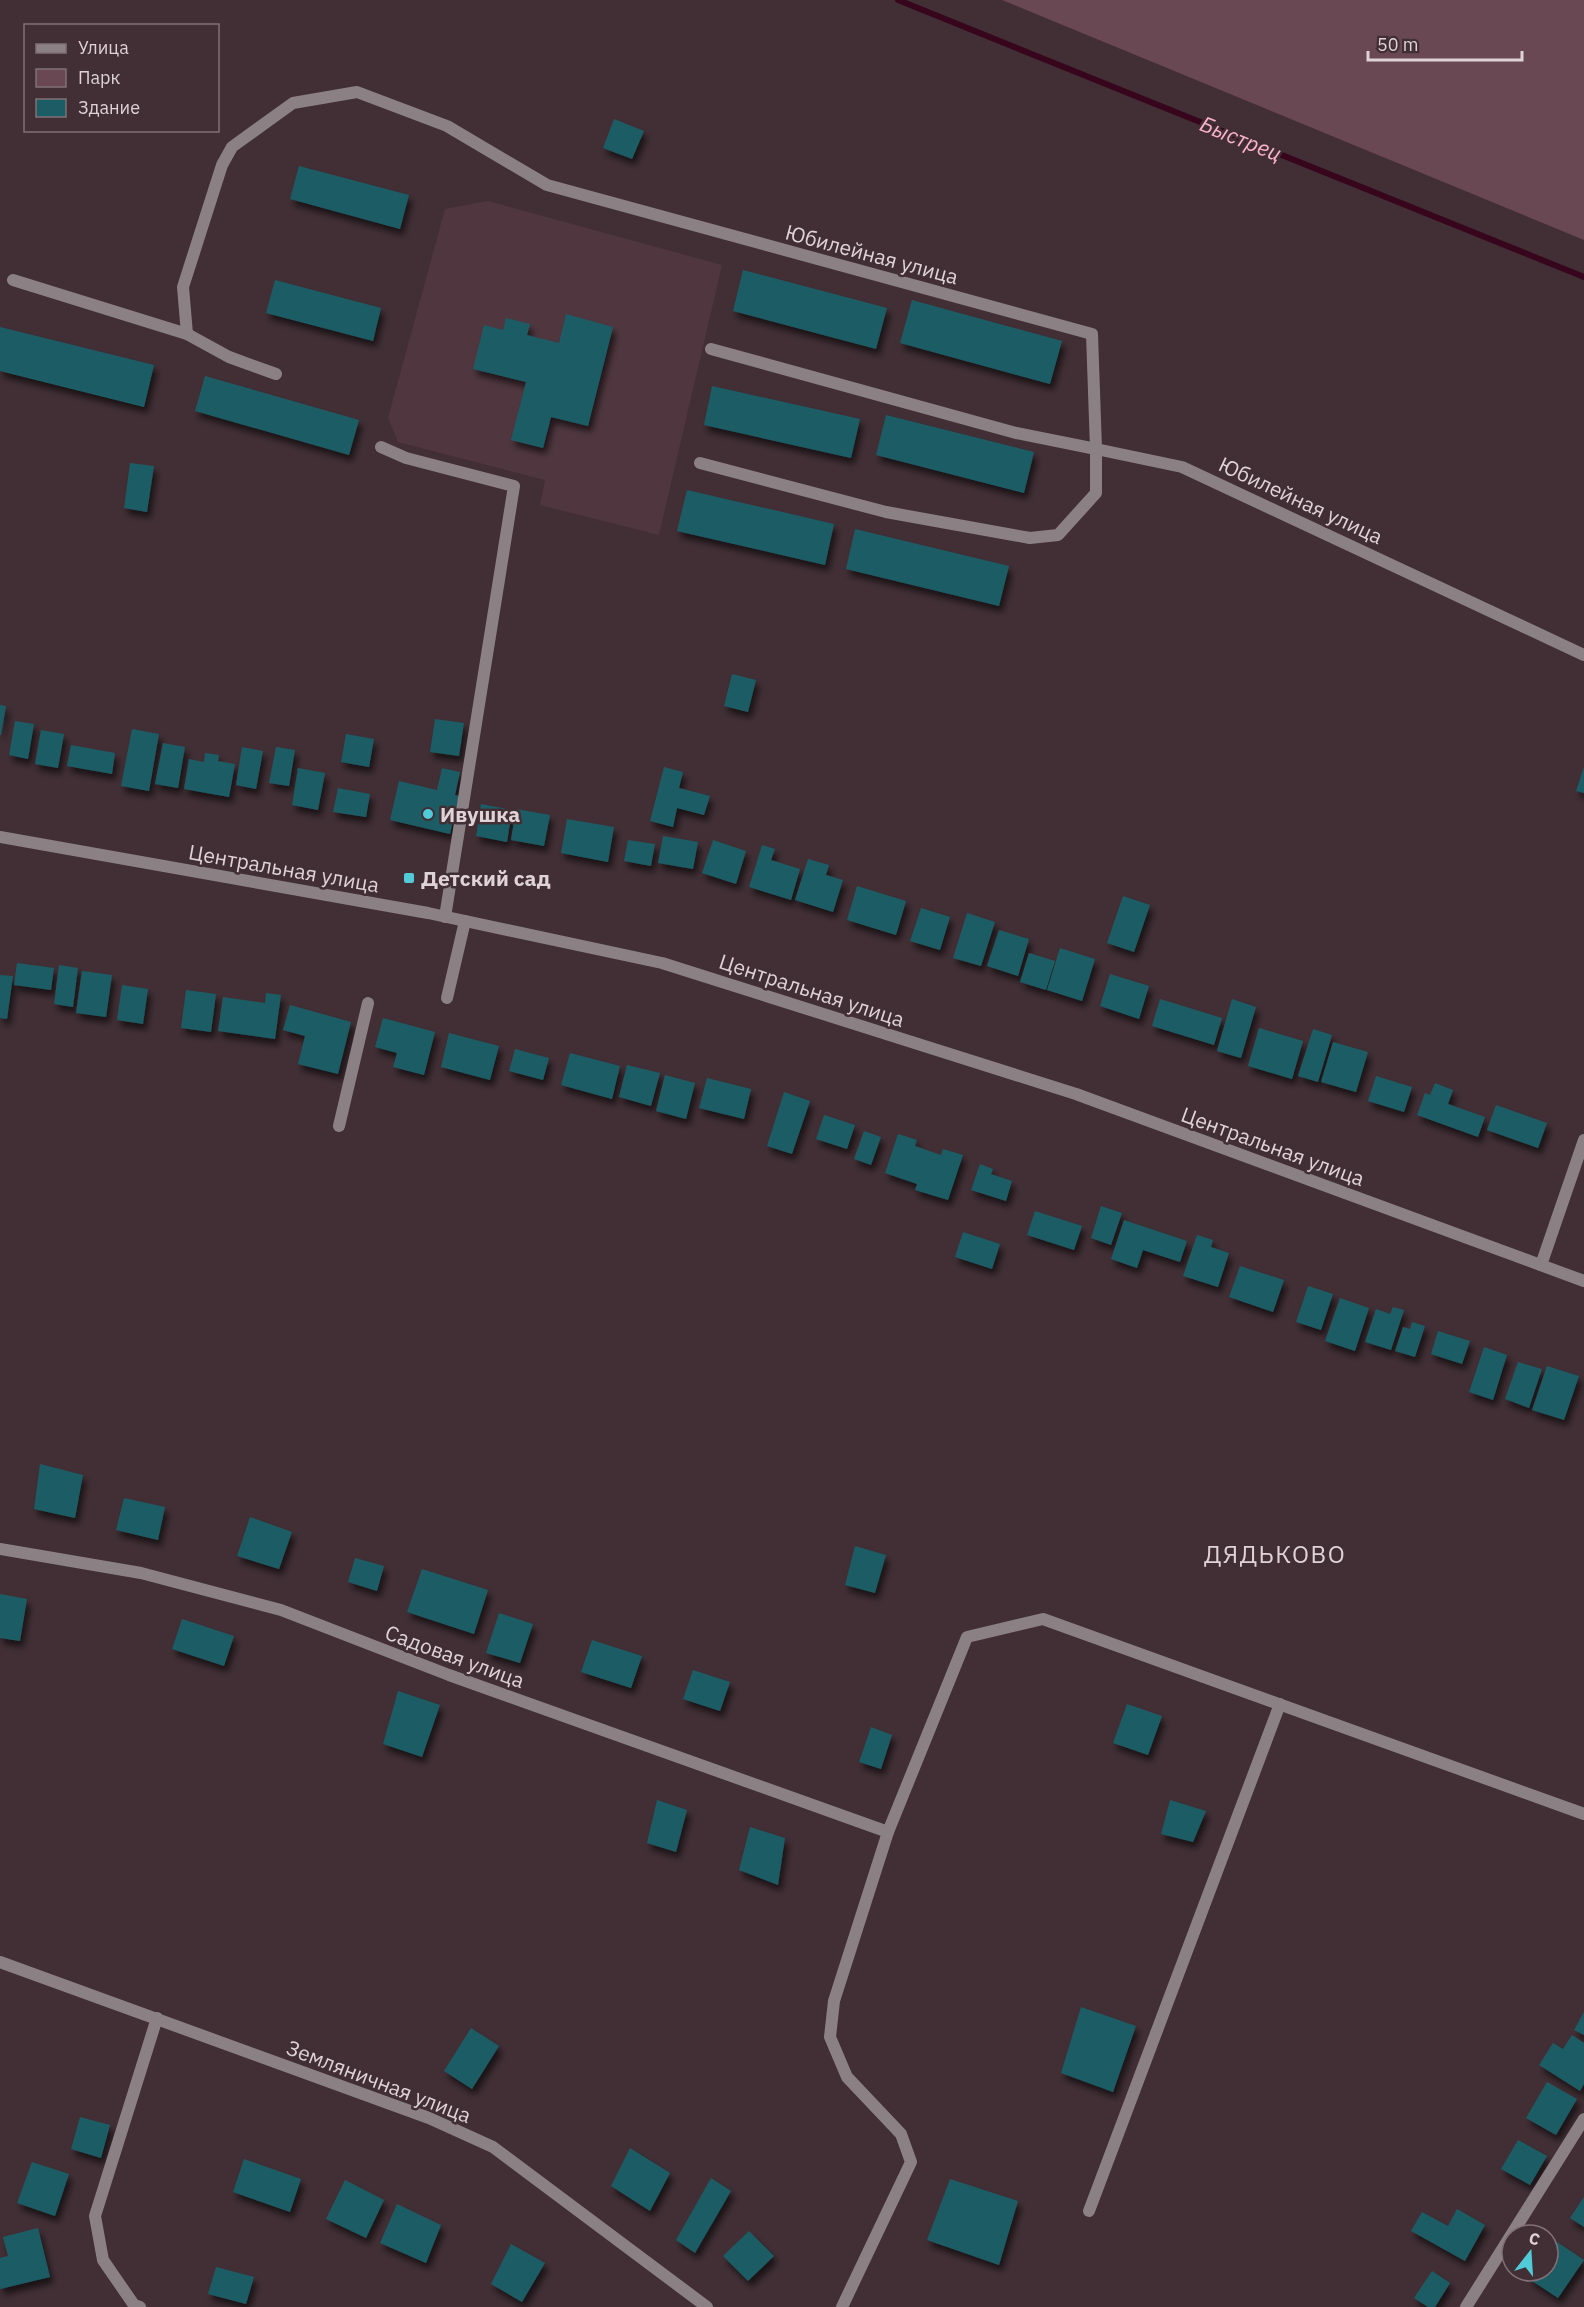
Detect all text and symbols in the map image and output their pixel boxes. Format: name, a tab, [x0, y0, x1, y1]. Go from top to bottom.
legend	[24, 24, 219, 132]
scale bar	[1368, 24, 1522, 62]
text: 50 m	[1377, 33, 1419, 56]
text: Улица	[78, 36, 129, 59]
text: Парк	[78, 66, 121, 89]
text: Здание	[78, 96, 140, 119]
water label: Быстрец	[1196, 109, 1286, 167]
street label: Юбилейная улица	[782, 217, 962, 291]
street label: Юбилейная улица	[1214, 450, 1388, 550]
place label: Ивушка	[440, 800, 520, 828]
marker: Ивушка	[421, 807, 435, 821]
street label: Центральная улица	[186, 837, 382, 899]
place label: Детский сад	[421, 864, 551, 892]
marker: Детский сад	[402, 871, 416, 885]
street label: Центральная улица	[716, 947, 908, 1033]
street label: Центральная улица	[1177, 1100, 1369, 1192]
district label: ДЯДЬКОВО	[1204, 1538, 1346, 1570]
street label: Садовая улица	[382, 1618, 528, 1694]
street label: Земляничная улица	[283, 2033, 475, 2129]
north arrow	[1500, 2223, 1560, 2283]
text: С	[1526, 2228, 1542, 2250]

